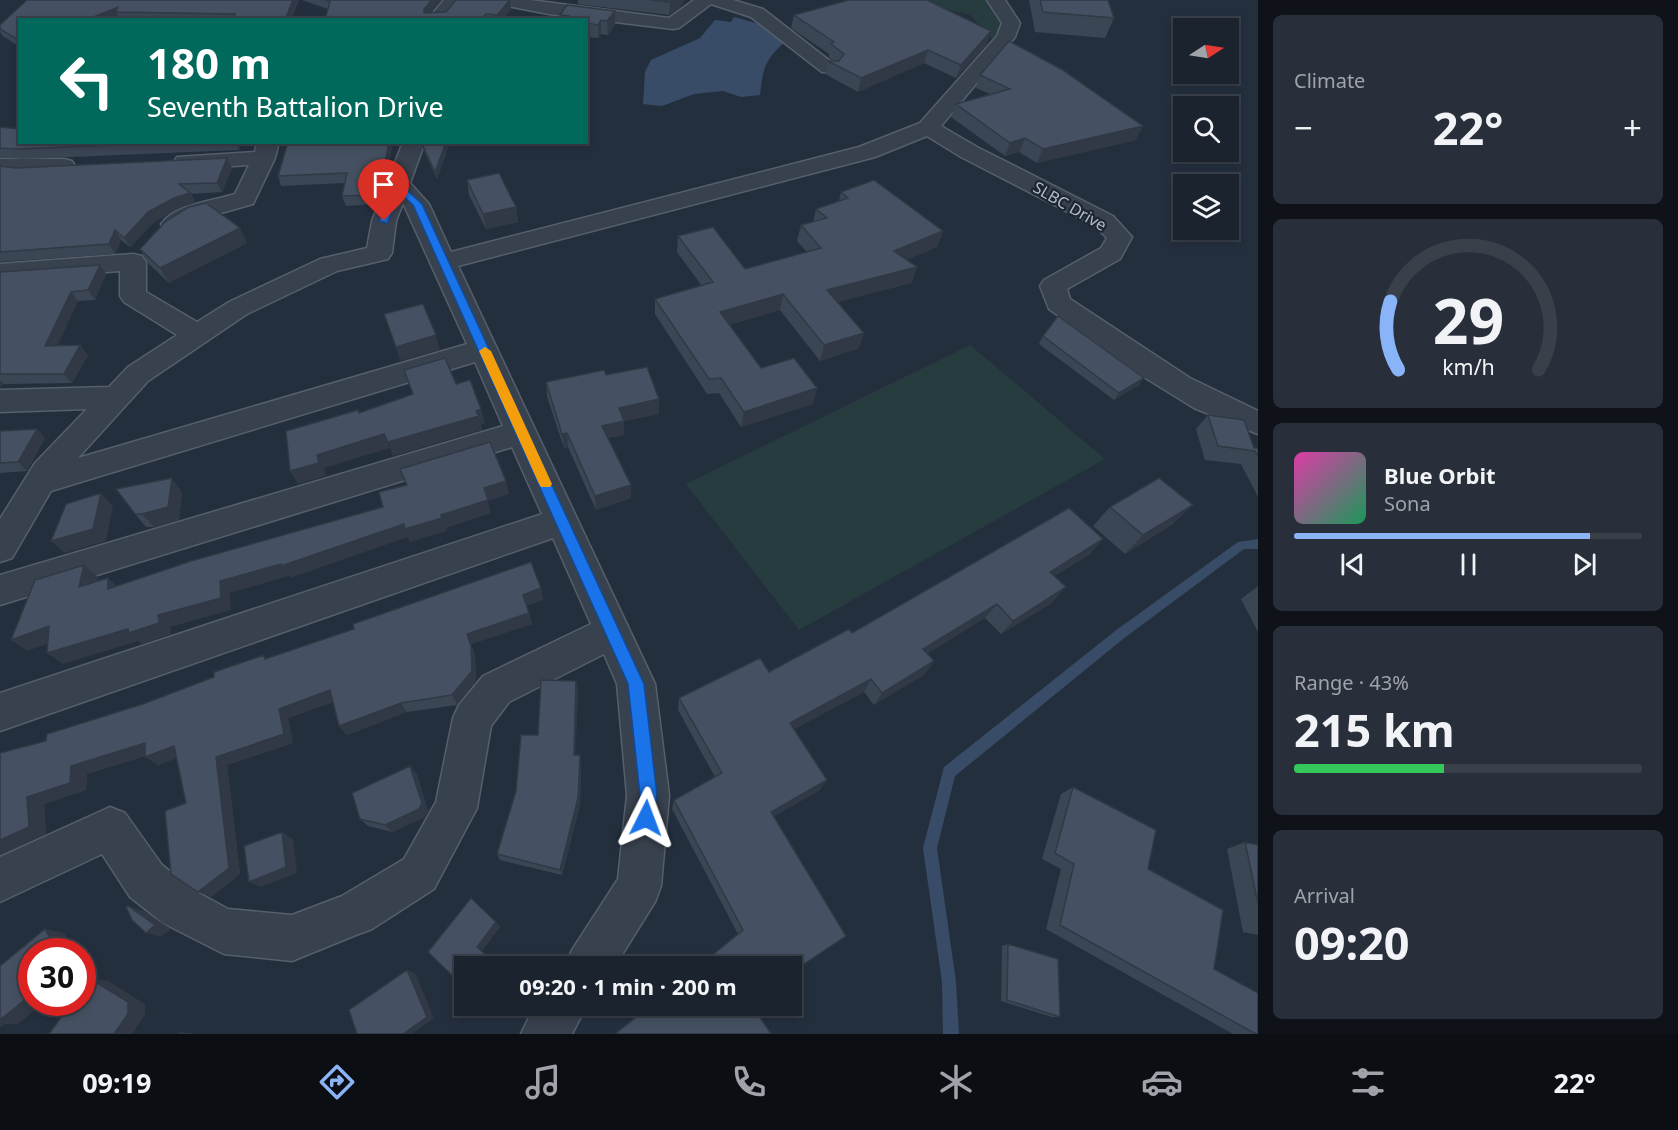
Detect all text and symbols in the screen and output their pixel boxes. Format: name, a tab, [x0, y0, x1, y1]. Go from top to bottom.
north arrow	[1173, 18, 1239, 84]
map controls	[1173, 18, 1239, 240]
text: 180 m	[147, 34, 271, 91]
icon: left	[48, 42, 126, 120]
text: Climate	[1294, 67, 1365, 94]
text: Seventh Battalion Drive	[147, 88, 444, 125]
button: search	[1173, 96, 1239, 162]
text: 22°	[1433, 97, 1503, 158]
text: −	[1294, 105, 1313, 150]
text: +	[1623, 105, 1642, 150]
pin	[358, 159, 409, 221]
icon: arrive	[367, 168, 400, 201]
button: layers	[1173, 174, 1239, 240]
street label: SLBC Drive	[1029, 176, 1111, 236]
text: 29	[1432, 277, 1504, 362]
text: km/h	[1442, 353, 1494, 382]
text: Blue Orbit	[1384, 460, 1496, 490]
text: Sona	[1384, 490, 1431, 517]
icon: previous	[1336, 548, 1369, 581]
icon: pause	[1452, 548, 1485, 581]
icon: next	[1568, 548, 1601, 581]
text: Range · 43%	[1294, 669, 1409, 696]
text: 215 km	[1294, 699, 1455, 760]
position arrow	[614, 786, 678, 850]
text: Arrival	[1294, 882, 1355, 909]
text: 09:20	[1294, 912, 1410, 973]
speed limit sign: 30	[18, 938, 96, 1016]
text: 09:20 · 1 min · 200 m	[519, 971, 737, 1001]
icon: directions	[316, 1061, 358, 1103]
icon: music	[522, 1061, 564, 1103]
icon: phone	[728, 1061, 770, 1103]
icon: climate	[935, 1061, 977, 1103]
icon: car	[1141, 1061, 1183, 1103]
icon: filters	[1347, 1061, 1389, 1103]
text: 09:19	[82, 1064, 152, 1101]
text: 22°	[1553, 1064, 1596, 1101]

